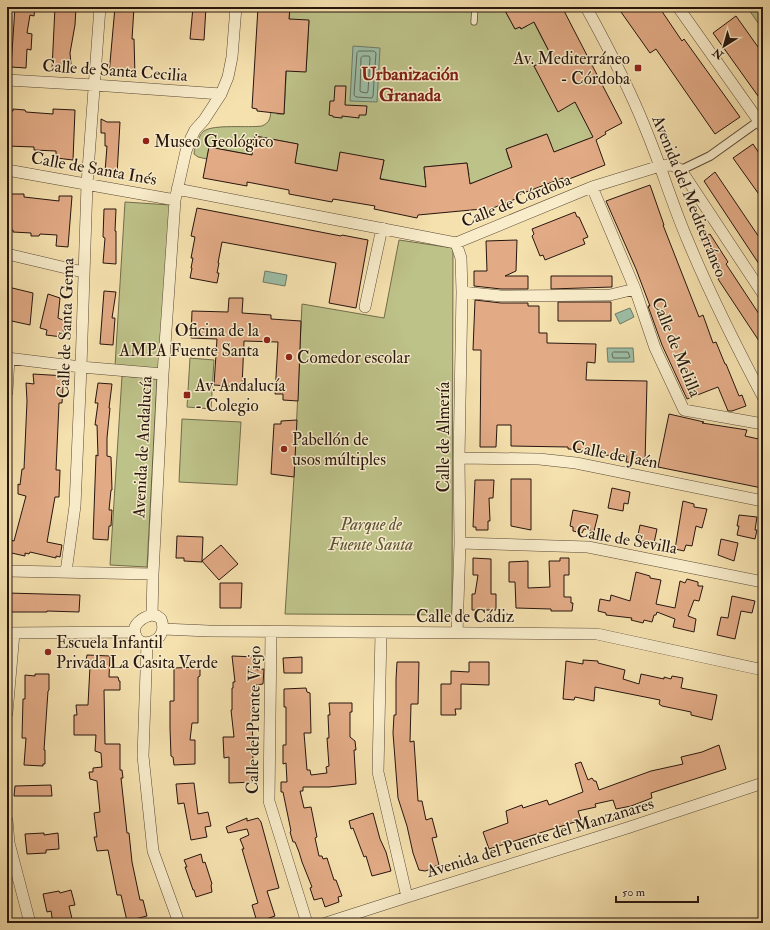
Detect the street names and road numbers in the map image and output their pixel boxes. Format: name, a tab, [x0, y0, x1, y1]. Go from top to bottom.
street label: Calle de Santa Cecilia	[42, 55, 189, 86]
street label: Avenida del Mediterráneo	[647, 111, 732, 280]
street label: Calle de Santa Inés	[29, 147, 159, 190]
street label: Calle de Córdoba	[458, 169, 575, 232]
street label: Calle de Santa Gema	[53, 256, 78, 399]
street label: Calle de Melilla	[647, 294, 706, 401]
street label: Avenida de Andalucía	[128, 374, 157, 520]
street label: Calle de Almería	[433, 380, 454, 493]
street label: Calle de Jaén	[570, 436, 660, 474]
street label: Calle de Sevilla	[575, 520, 680, 559]
street label: Calle de Cádiz	[416, 606, 514, 627]
street label: Calle del Puente Viejo	[242, 646, 265, 794]
street label: Avenida del Puente del Manzanares	[423, 793, 657, 882]

